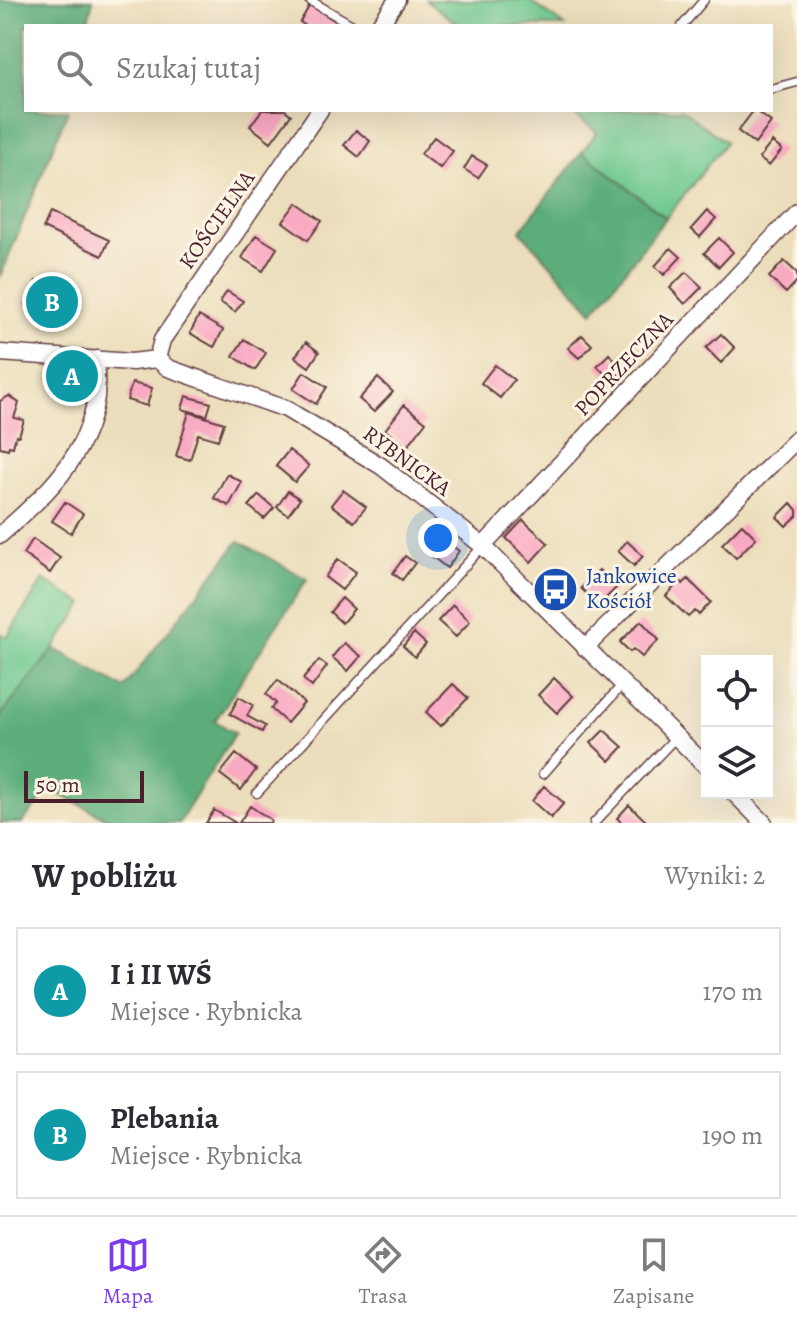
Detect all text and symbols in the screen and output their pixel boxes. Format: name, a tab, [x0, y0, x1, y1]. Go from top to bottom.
search box	[24, 24, 773, 112]
icon: search	[52, 46, 96, 90]
text: Szukaj tutaj	[116, 48, 261, 88]
street label: KOŚCIELNA	[172, 164, 263, 275]
pin: B	[26, 272, 78, 332]
street label: POPRZECZNA	[568, 304, 681, 423]
pin: A	[46, 346, 98, 406]
street label: RYBNICKA	[357, 419, 458, 504]
your location	[418, 518, 458, 558]
place label: Jankowice Kościół	[586, 561, 677, 616]
bus stop icon: Jankowice Kościół	[531, 565, 579, 613]
map controls	[701, 655, 773, 799]
button: locate	[701, 655, 773, 727]
button: layers	[701, 727, 773, 799]
scale bar	[24, 767, 144, 803]
text: 50 m	[36, 770, 80, 800]
text: W pobliżu	[32, 852, 177, 899]
text: Wyniki: 2	[664, 858, 765, 893]
text: I i II WŚ	[110, 954, 212, 994]
text: A	[52, 974, 68, 1009]
text: 170 m	[703, 974, 763, 1009]
text: Miejsce · Rybnicka	[110, 994, 303, 1029]
text: Plebania	[110, 1098, 219, 1138]
text: B	[52, 1118, 68, 1153]
text: 190 m	[702, 1118, 763, 1153]
text: Miejsce · Rybnicka	[110, 1138, 303, 1173]
tab: Mapa	[103, 1233, 153, 1311]
tab: Trasa	[359, 1233, 407, 1311]
tab: Zapisane	[613, 1233, 694, 1311]

